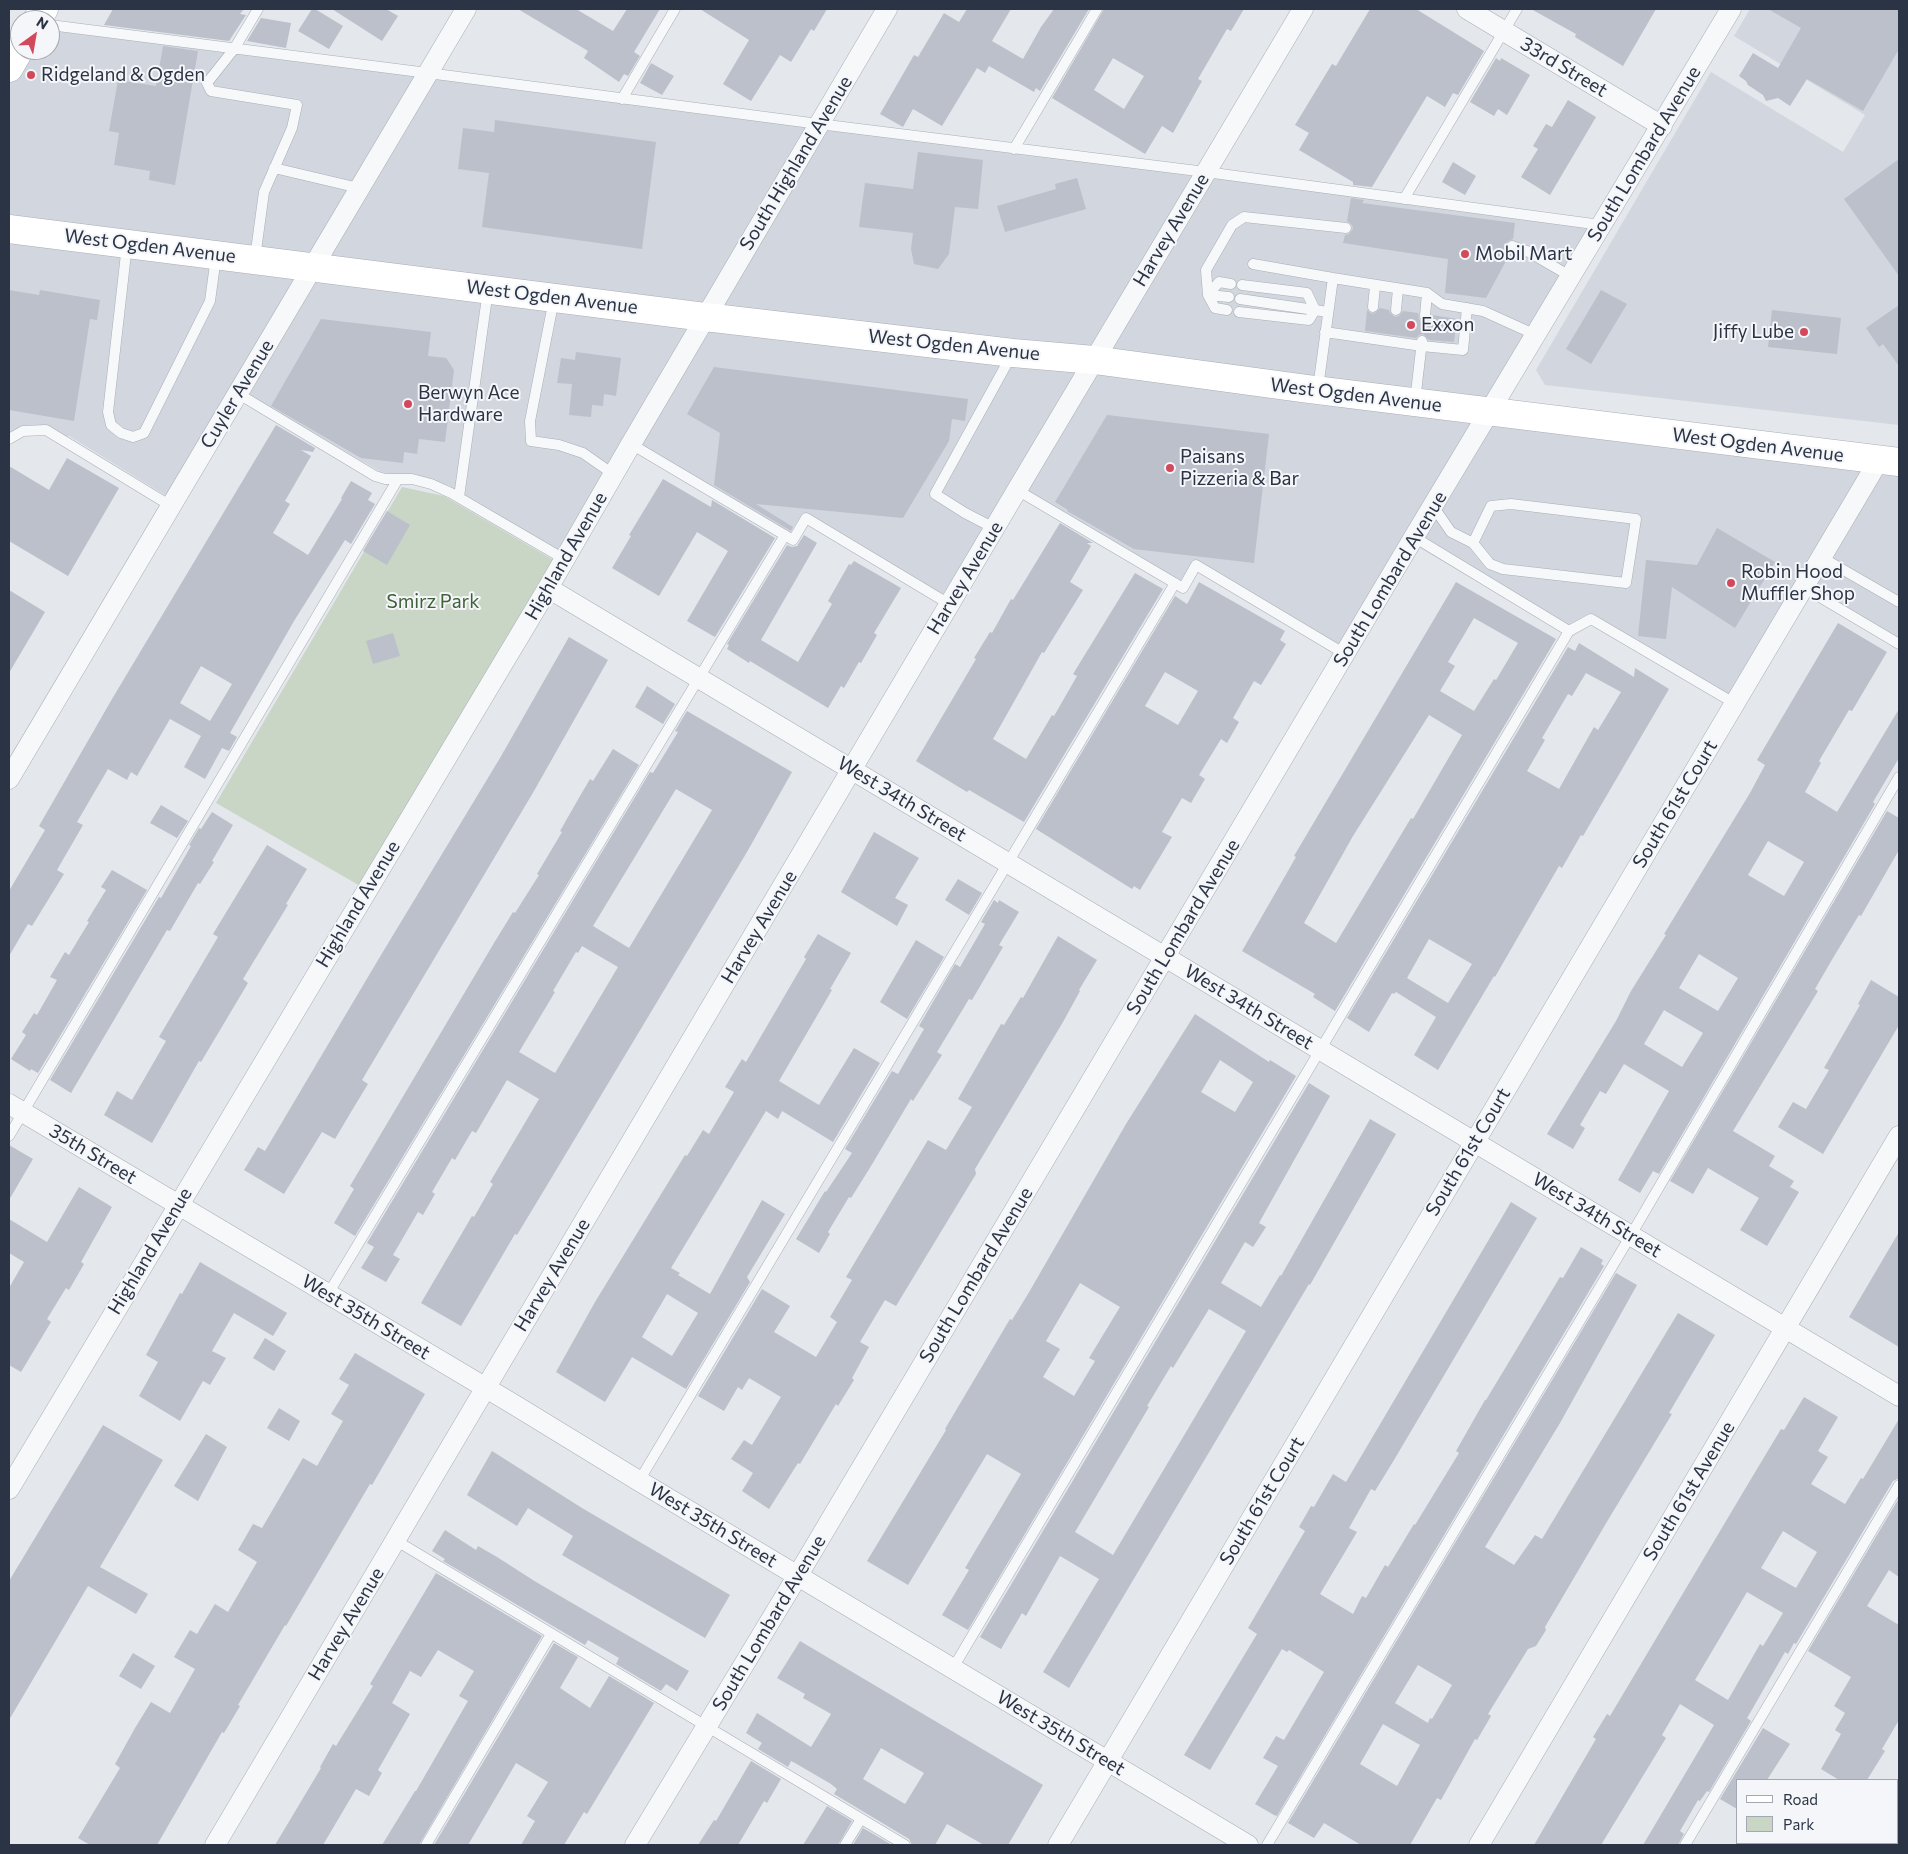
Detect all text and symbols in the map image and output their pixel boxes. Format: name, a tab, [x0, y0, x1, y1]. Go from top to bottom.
north arrow	[10, 10, 60, 60]
text: N	[34, 13, 52, 33]
street label: 33rd Street	[1516, 32, 1612, 102]
street label: South Lombard Avenue	[1583, 62, 1705, 246]
place label: Ridgeland & Ogden	[41, 64, 205, 86]
marker: Ridgeland & Ogden	[25, 69, 37, 81]
street label: South Highland Avenue	[735, 72, 857, 254]
street label: Harvey Avenue	[1128, 169, 1214, 291]
street label: West Ogden Avenue	[63, 224, 237, 268]
place label: Mobil Mart	[1475, 243, 1572, 265]
marker: Mobil Mart	[1459, 248, 1471, 260]
street label: West Ogden Avenue	[465, 275, 639, 319]
place label: Exxon	[1421, 314, 1474, 336]
marker: Exxon	[1405, 319, 1417, 331]
place label: Jiffy Lube	[1713, 321, 1794, 343]
street label: West Ogden Avenue	[867, 325, 1041, 365]
marker: Jiffy Lube	[1798, 326, 1810, 338]
street label: Cuyler Avenue	[196, 335, 278, 453]
street label: West Ogden Avenue	[1269, 373, 1443, 417]
place label: Berwyn Ace Hardware	[418, 382, 520, 426]
marker: Berwyn Ace Hardware	[402, 398, 414, 410]
street label: West Ogden Avenue	[1671, 423, 1845, 467]
place label: Paisans Pizzeria & Bar	[1180, 446, 1299, 490]
marker: Paisans Pizzeria & Bar	[1164, 462, 1176, 474]
street label: South Lombard Avenue	[1329, 487, 1451, 671]
street label: Highland Avenue	[520, 488, 612, 624]
street label: Harvey Avenue	[922, 517, 1008, 639]
place label: Robin Hood Muffler Shop	[1741, 561, 1855, 605]
marker: Robin Hood Muffler Shop	[1725, 577, 1737, 589]
park label: Smirz Park	[386, 591, 480, 613]
street label: South 61st Court	[1628, 736, 1722, 872]
street label: West 34th Street	[833, 752, 971, 846]
street label: South Lombard Avenue	[1122, 835, 1244, 1019]
street label: Highland Avenue	[311, 836, 405, 972]
street label: Harvey Avenue	[716, 866, 802, 988]
street label: West 34th Street	[1180, 960, 1318, 1054]
street label: South 61st Court	[1421, 1084, 1515, 1220]
street label: 35th Street	[45, 1119, 141, 1189]
street label: West 34th Street	[1528, 1168, 1666, 1262]
street label: Highland Avenue	[103, 1183, 197, 1319]
street label: South Lombard Avenue	[915, 1183, 1037, 1367]
street label: Harvey Avenue	[509, 1214, 595, 1336]
street label: West 35th Street	[298, 1270, 434, 1364]
street label: South 61st Avenue	[1638, 1417, 1740, 1565]
street label: South 61st Court	[1215, 1433, 1309, 1569]
street label: West 35th Street	[645, 1478, 781, 1572]
street label: South Lombard Avenue	[708, 1531, 830, 1715]
street label: Harvey Avenue	[303, 1563, 389, 1685]
street label: West 35th Street	[993, 1686, 1129, 1780]
legend	[1736, 1779, 1898, 1844]
text: Road	[1783, 1790, 1818, 1808]
text: Park	[1783, 1815, 1814, 1833]

